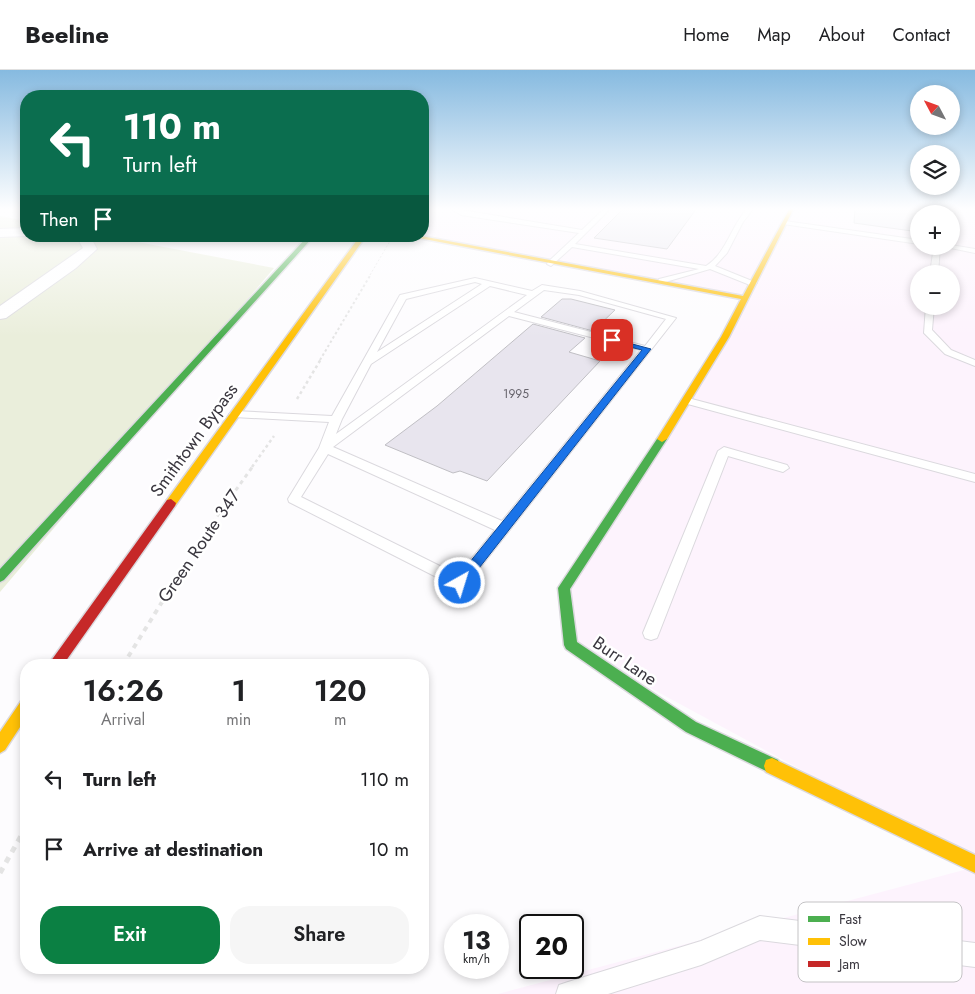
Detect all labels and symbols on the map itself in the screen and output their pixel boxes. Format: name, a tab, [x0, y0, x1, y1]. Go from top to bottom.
north arrow	[910, 85, 960, 135]
pin	[591, 319, 633, 361]
street label: Smithtown Bypass	[144, 378, 244, 502]
house number: 1995	[503, 385, 529, 403]
street label: Green Route 347	[151, 484, 247, 608]
position arrow	[433, 556, 485, 608]
street label: Burr Lane	[588, 630, 662, 692]
legend	[798, 902, 962, 982]
text: Fast	[839, 909, 862, 929]
speed limit sign: 20	[519, 914, 584, 979]
text: Slow	[839, 931, 867, 951]
text: Jam	[837, 954, 860, 974]

